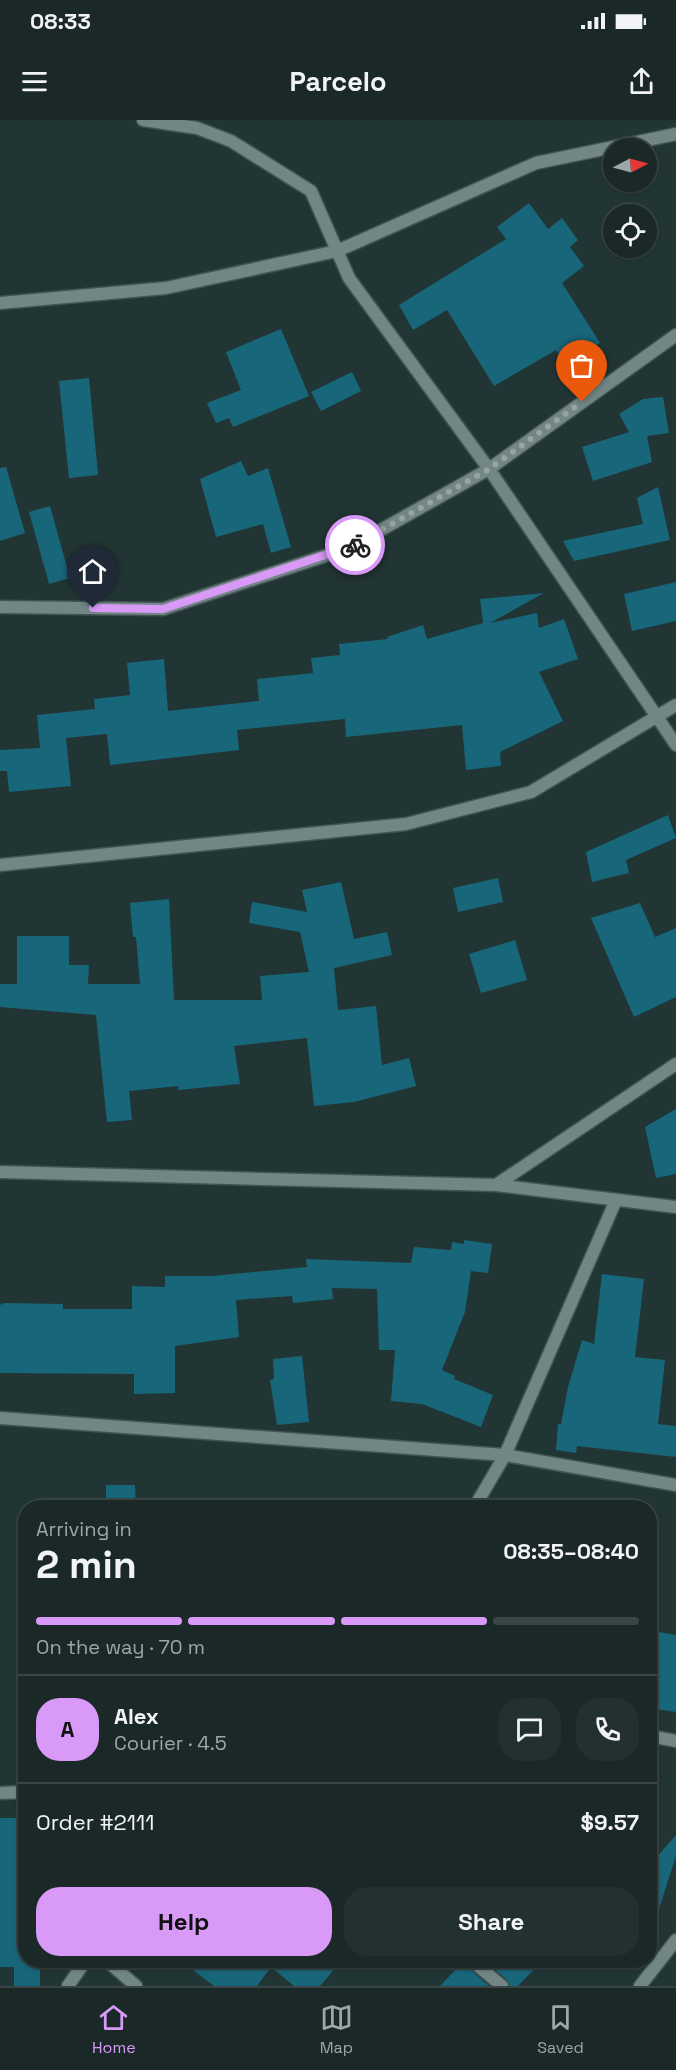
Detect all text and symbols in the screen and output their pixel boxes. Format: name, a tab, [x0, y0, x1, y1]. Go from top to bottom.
text: 08:33	[30, 7, 91, 35]
text: Parcelo	[290, 64, 386, 99]
icon: menu	[18, 65, 51, 98]
icon: share	[625, 65, 658, 98]
north arrow	[603, 138, 657, 192]
map controls	[603, 138, 657, 258]
button: locate	[603, 204, 657, 258]
pin	[556, 340, 607, 402]
icon: bag	[565, 349, 598, 382]
courier	[325, 515, 385, 575]
icon: bike	[339, 529, 372, 562]
pin	[67, 546, 118, 608]
icon: home	[76, 555, 109, 588]
text: Arriving in	[36, 1516, 132, 1542]
text: 08:35–08:40	[503, 1537, 639, 1565]
text: 2 min	[36, 1540, 137, 1589]
text: On the way · 70 m	[36, 1634, 205, 1660]
button: chat	[498, 1698, 561, 1761]
button: phone	[576, 1698, 639, 1761]
text: Alex	[114, 1702, 159, 1730]
text: A	[61, 1715, 74, 1743]
text: Courier · 4.5	[114, 1730, 227, 1756]
text: Order #2111	[36, 1808, 154, 1836]
text: $9.57	[581, 1808, 639, 1836]
button: Help	[36, 1887, 332, 1956]
button: Share	[344, 1887, 639, 1956]
tab: Home	[92, 2001, 136, 2058]
tab: Map	[320, 2001, 353, 2058]
tab: Saved	[537, 2001, 584, 2058]

